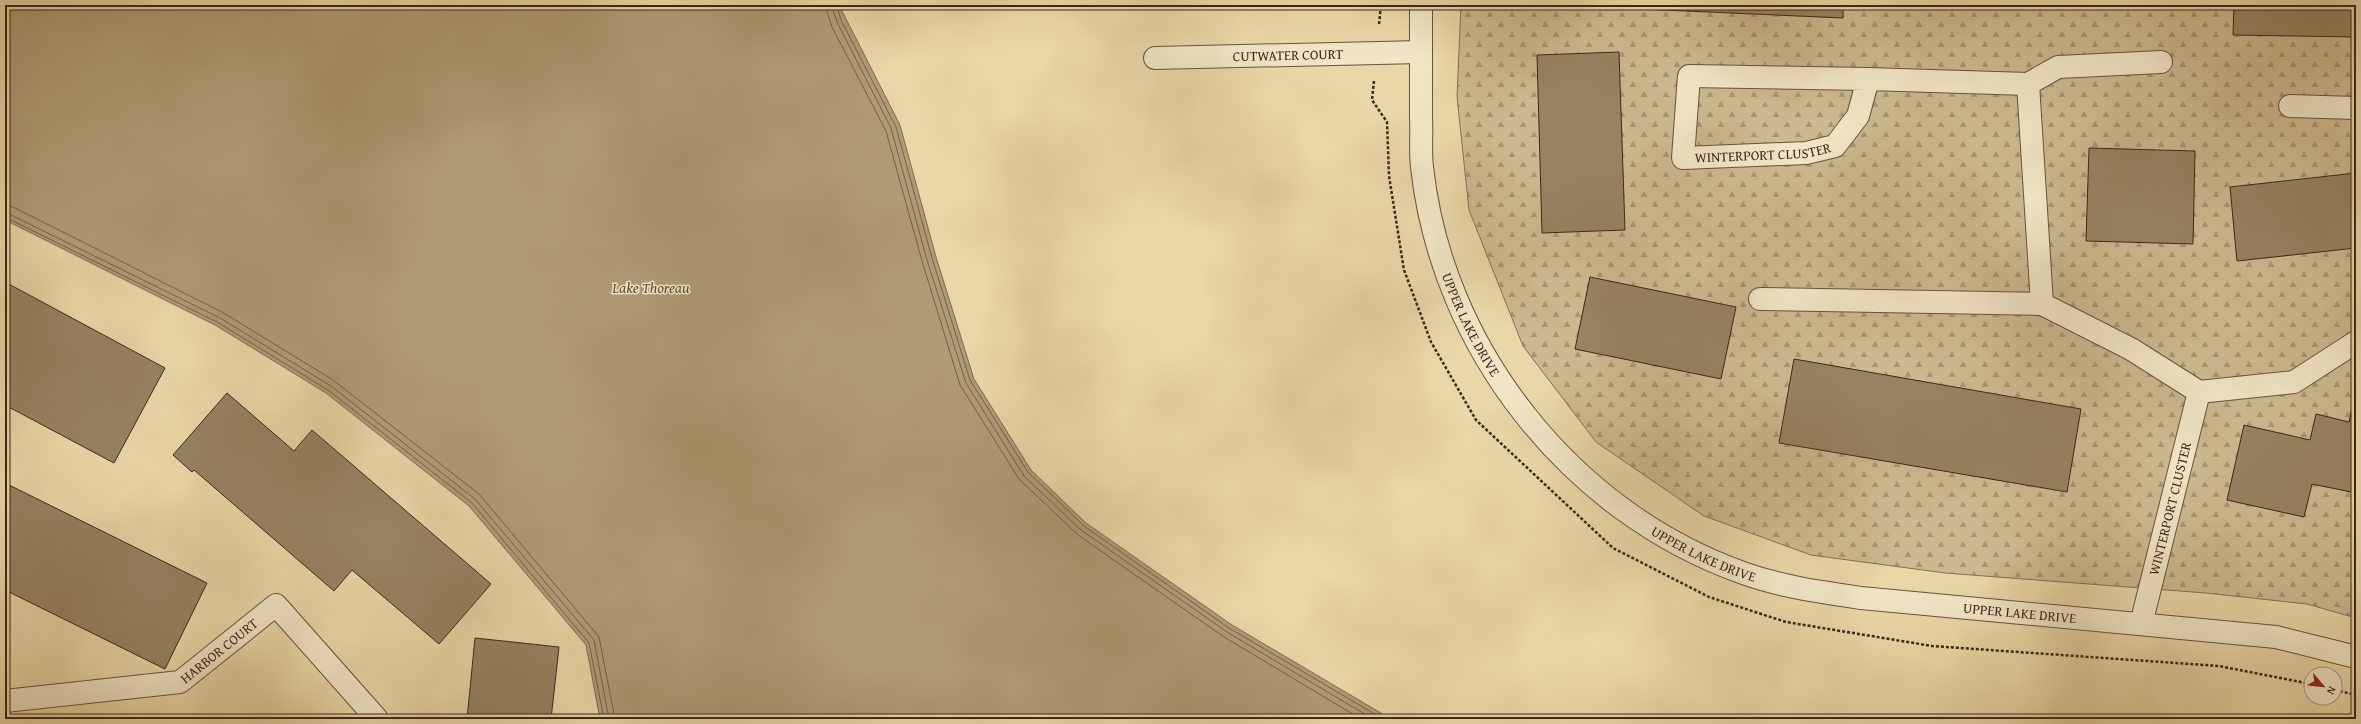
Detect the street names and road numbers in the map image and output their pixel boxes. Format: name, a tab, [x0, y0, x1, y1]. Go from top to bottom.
street label: CUTWATER COURT	[1233, 44, 1344, 66]
street label: WINTERPORT CLUSTER	[1694, 137, 1834, 168]
street label: UPPER LAKE DRIVE	[1437, 270, 1505, 380]
street label: WINTERPORT CLUSTER	[2144, 439, 2196, 577]
street label: UPPER LAKE DRIVE	[1648, 521, 1759, 587]
street label: UPPER LAKE DRIVE	[1962, 598, 2077, 628]
street label: HARBOR COURT	[176, 613, 262, 688]

